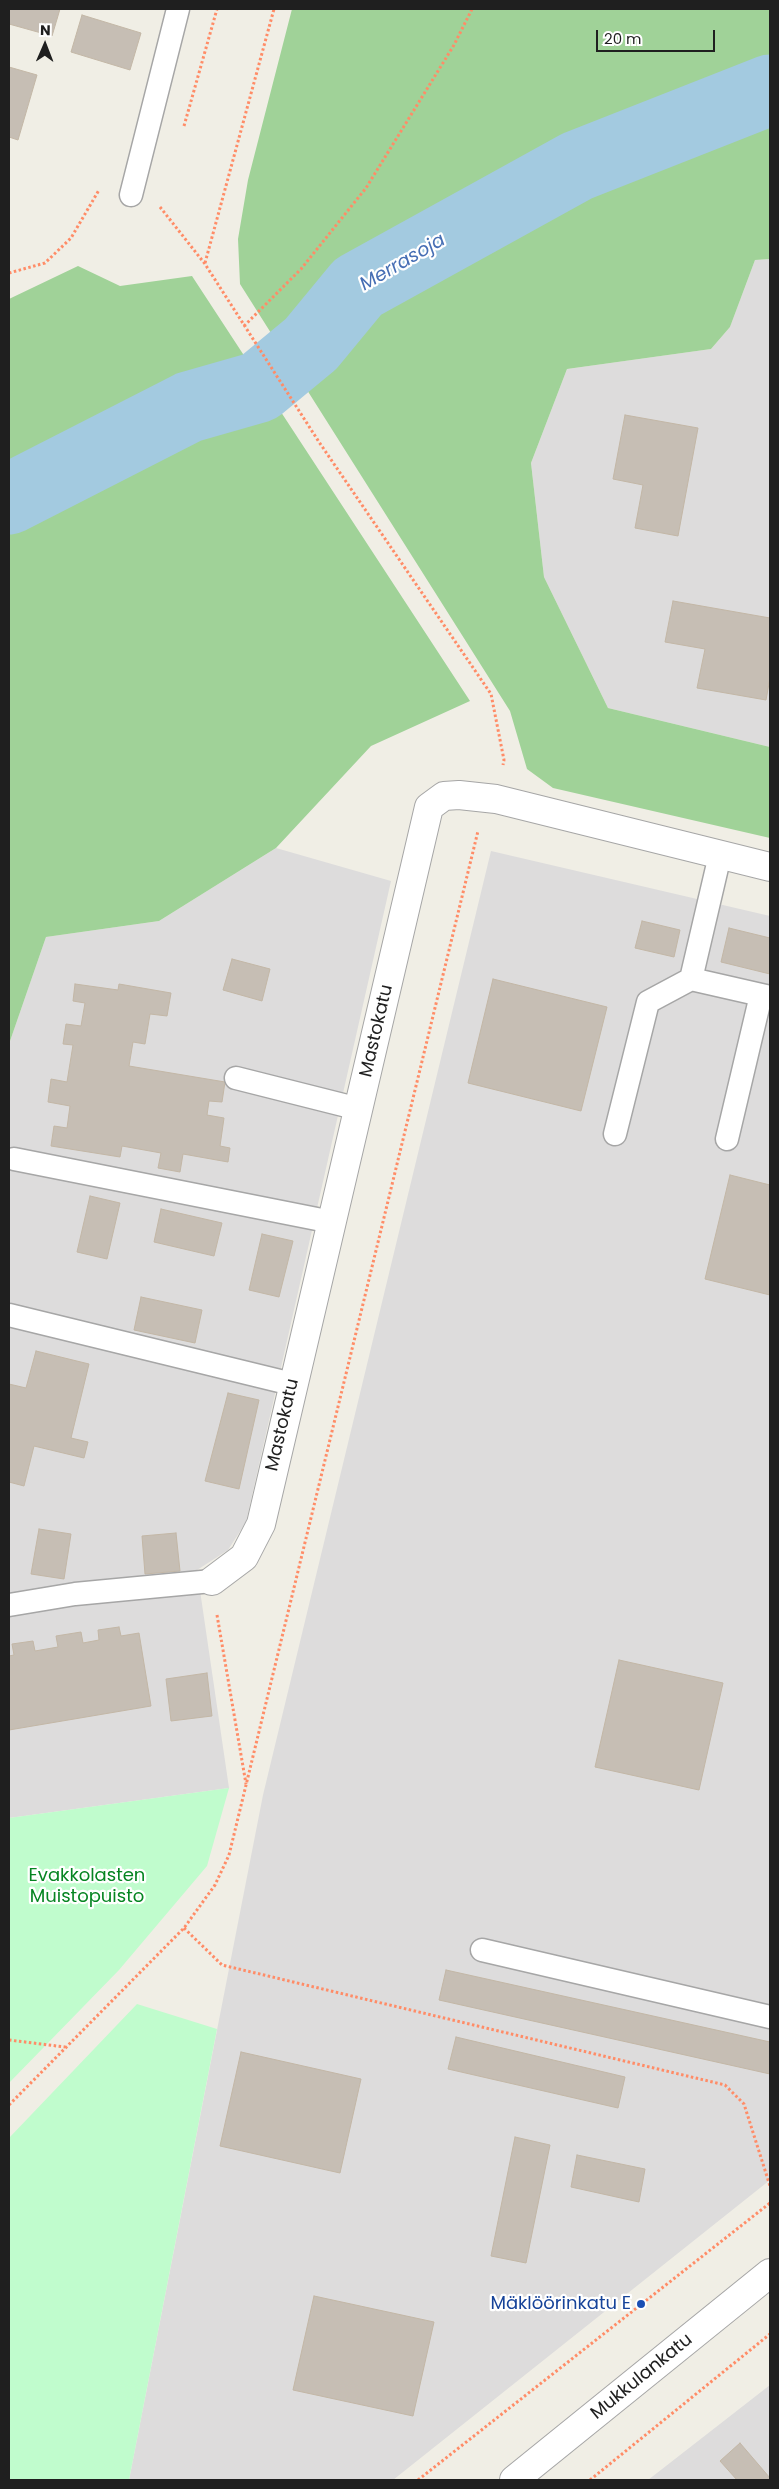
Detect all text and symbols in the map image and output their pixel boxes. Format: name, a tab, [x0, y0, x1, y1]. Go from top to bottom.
north arrow	[20, 20, 70, 70]
text: N	[40, 20, 51, 40]
scale bar	[599, 20, 718, 52]
text: 20 m	[604, 28, 642, 49]
water label: Merrasoja	[356, 229, 450, 297]
street label: Mastokatu	[356, 982, 398, 1080]
street label: Mastokatu	[262, 1376, 304, 1474]
park label: Evakkolasten Muistopuisto	[29, 1865, 145, 1908]
place label: Mäklöörinkatu E	[490, 2293, 631, 2315]
marker: Mäklöörinkatu E	[635, 2298, 647, 2310]
street label: Mukkulankatu	[587, 2329, 697, 2425]

